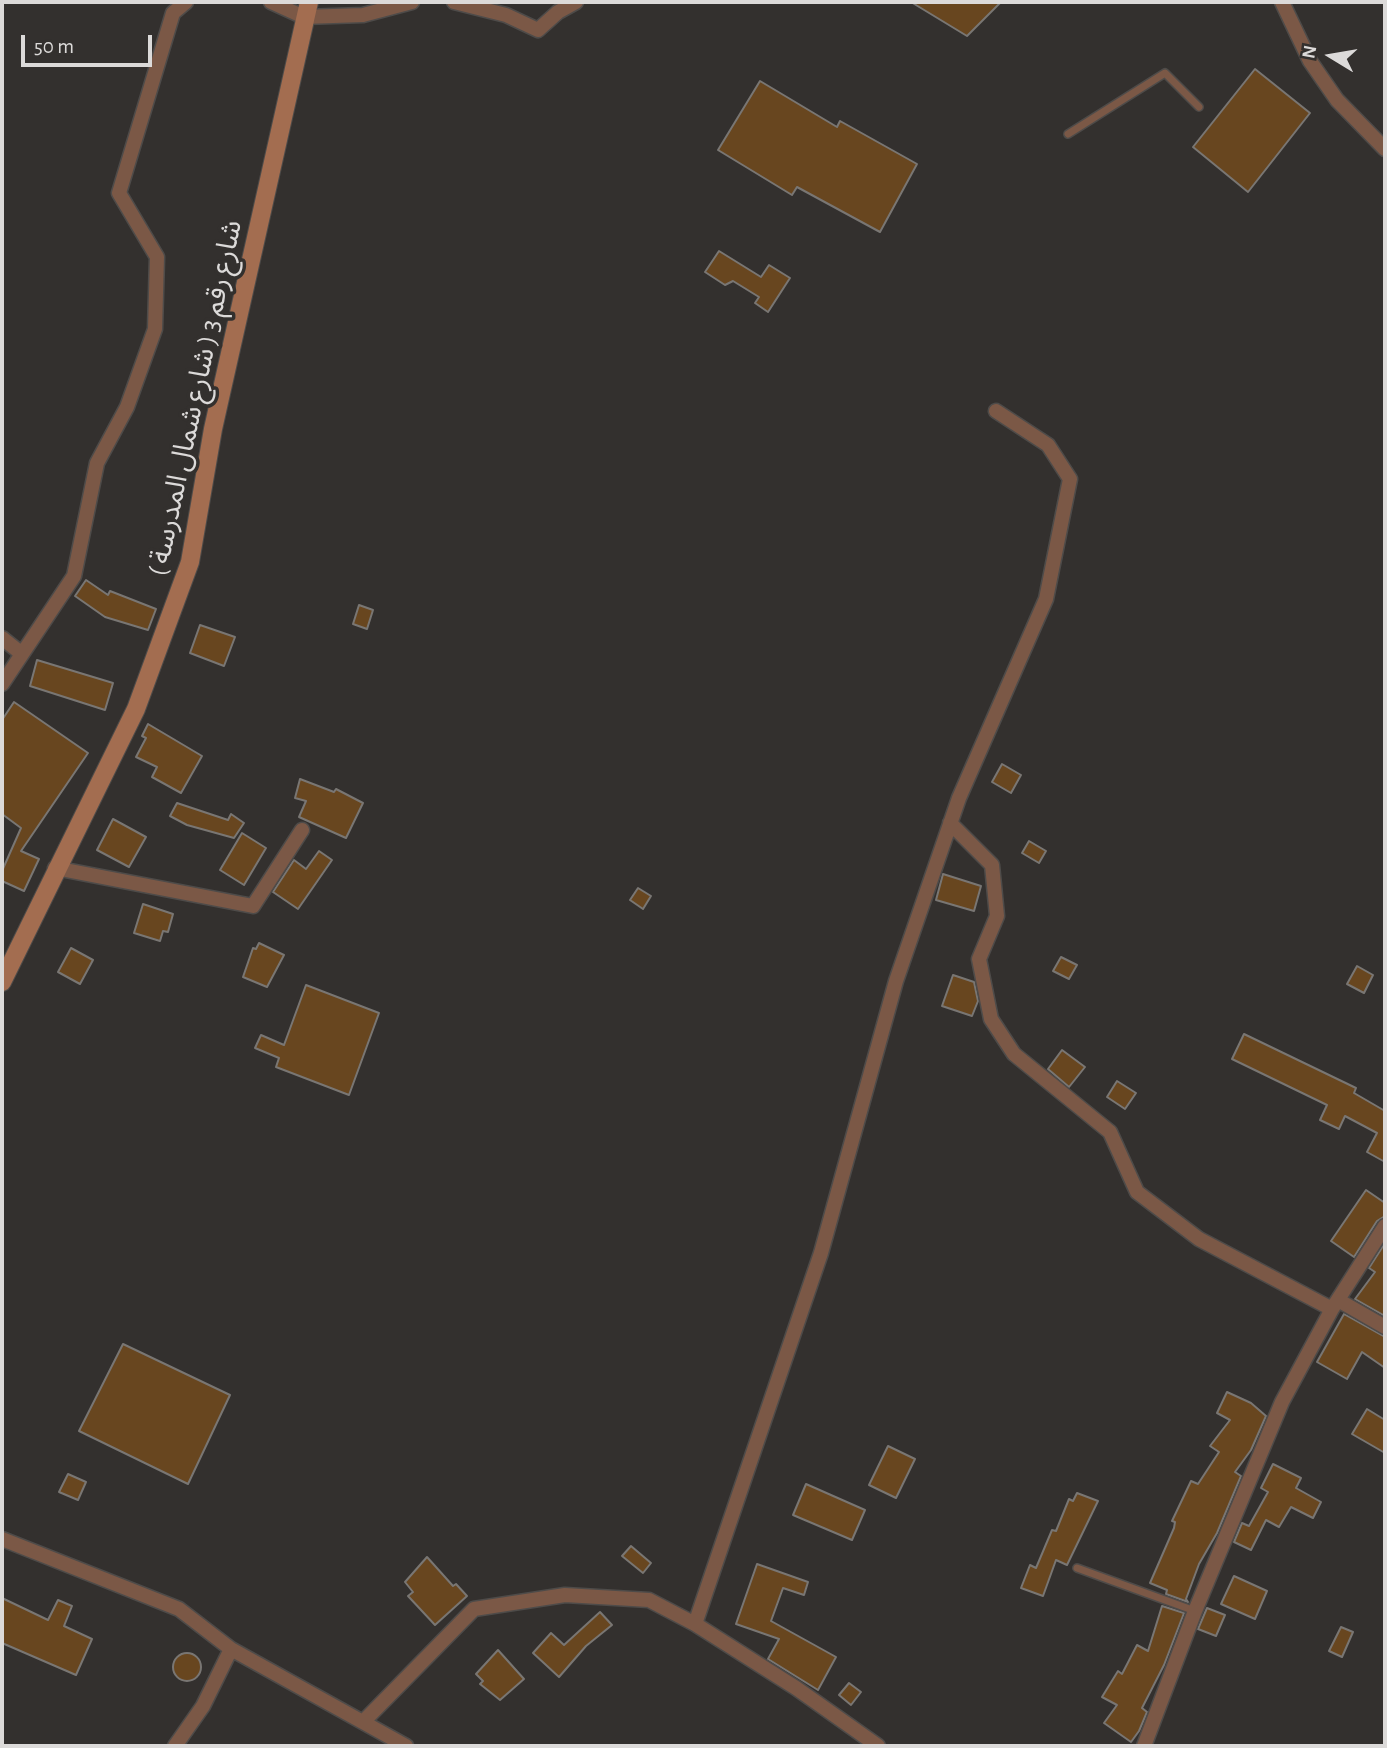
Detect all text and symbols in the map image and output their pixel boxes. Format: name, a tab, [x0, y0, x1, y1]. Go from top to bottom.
scale bar	[24, 21, 156, 65]
north arrow	[1296, 21, 1366, 91]
text: 50 m	[34, 36, 74, 57]
text: N	[1299, 44, 1320, 60]
street label: شارع رقم 3 ( شارع شمال المدرسة )	[141, 217, 249, 579]

